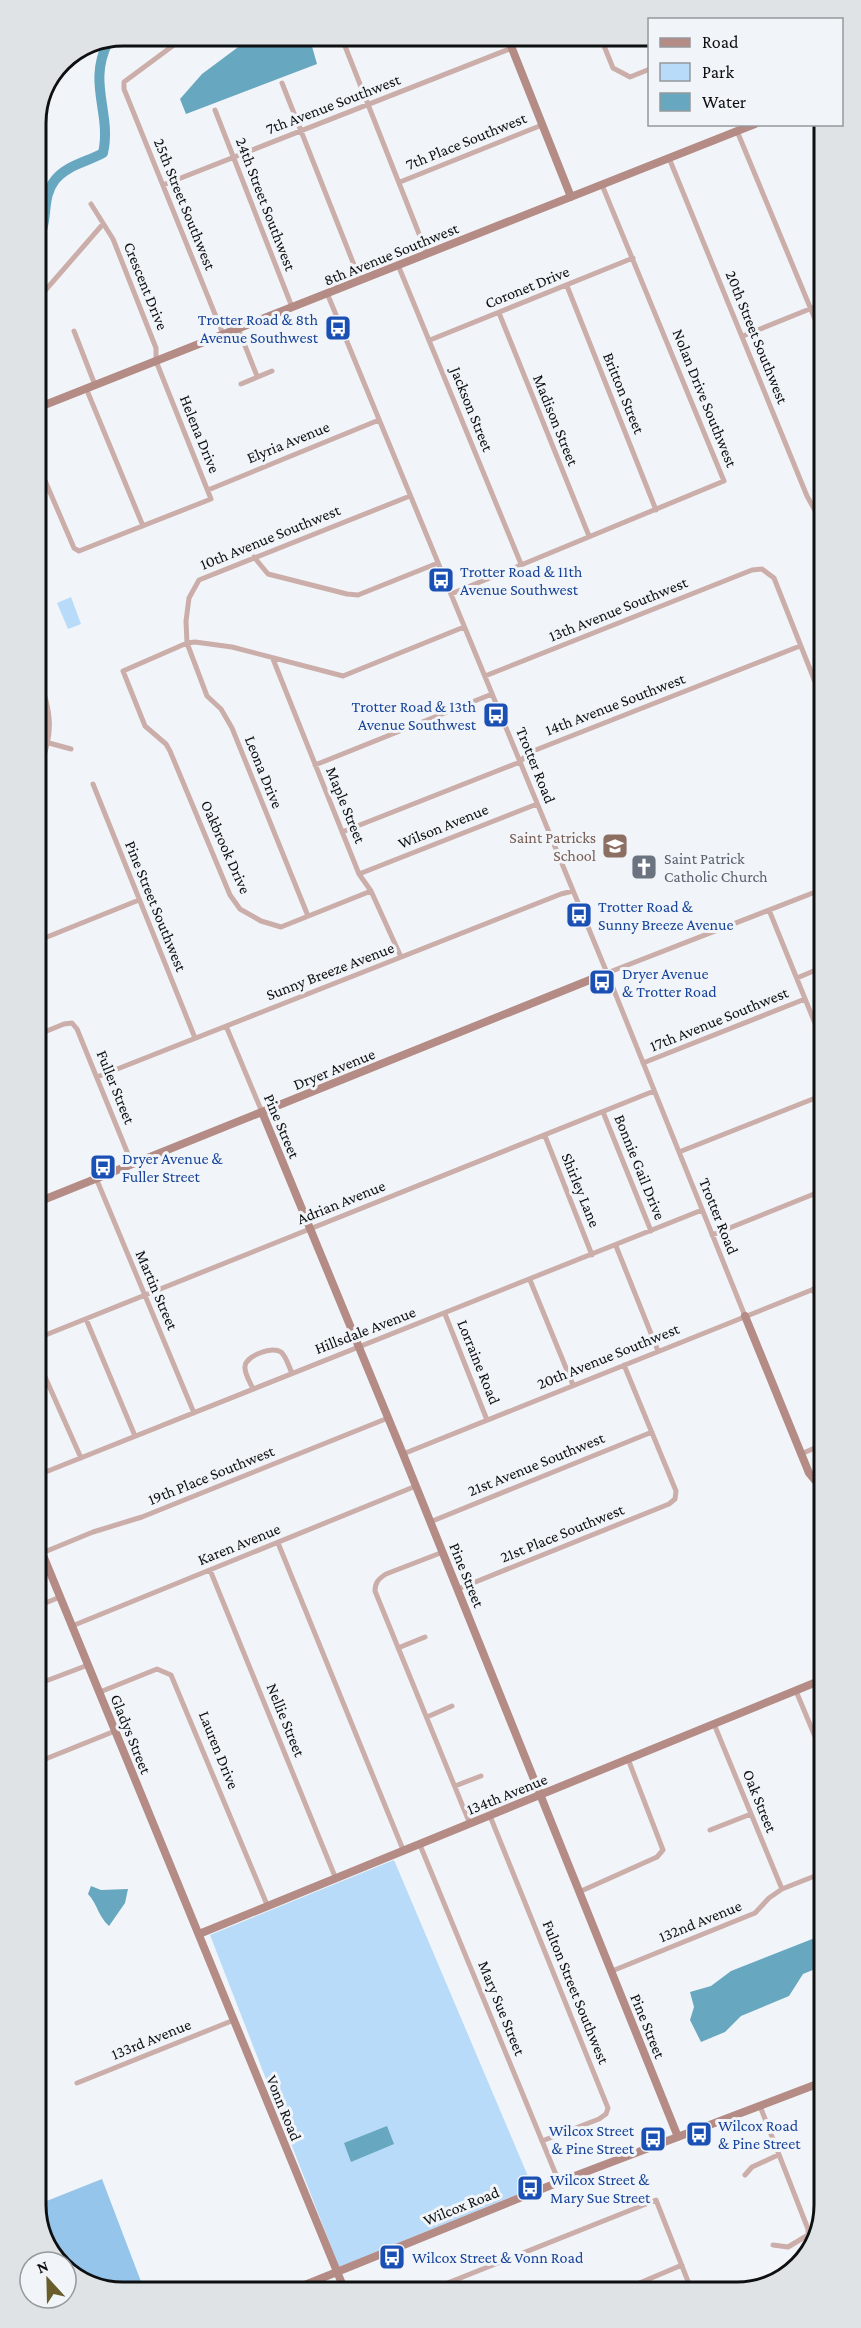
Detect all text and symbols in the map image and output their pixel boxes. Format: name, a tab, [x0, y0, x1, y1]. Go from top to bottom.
legend	[648, 18, 843, 126]
text: Road	[702, 32, 739, 52]
text: Park	[702, 62, 734, 82]
street label: 7th Avenue Southwest	[264, 70, 403, 137]
text: Water	[702, 92, 747, 112]
street label: 7th Place Southwest	[403, 109, 529, 173]
street label: 24th Street Southwest	[233, 135, 299, 274]
street label: 25th Street Southwest	[151, 136, 219, 273]
street label: 8th Avenue Southwest	[321, 219, 461, 289]
street label: Crescent Drive	[121, 240, 171, 332]
street label: Coronet Drive	[482, 262, 572, 312]
street label: 20th Street Southwest	[723, 268, 792, 407]
place label: Trotter Road & 8th Avenue Southwest	[198, 311, 319, 346]
bus stop icon: Trotter Road & 8th Avenue Southwest	[323, 313, 353, 343]
street label: Nolan Drive Southwest	[670, 327, 741, 470]
street label: Britton Street	[600, 350, 648, 437]
street label: Jackson Street	[446, 362, 497, 455]
street label: Madison Street	[530, 372, 582, 469]
street label: Helena Drive	[177, 393, 223, 475]
street label: Elyria Avenue	[244, 418, 332, 467]
street label: 10th Avenue Southwest	[198, 501, 343, 573]
place label: Trotter Road & 11th Avenue Southwest	[460, 563, 583, 598]
bus stop icon: Trotter Road & 11th Avenue Southwest	[426, 565, 456, 595]
street label: 13th Avenue Southwest	[546, 573, 690, 645]
street label: 14th Avenue Southwest	[543, 669, 688, 739]
place label: Trotter Road & 13th Avenue Southwest	[351, 698, 477, 733]
bus stop icon: Trotter Road & 13th Avenue Southwest	[481, 700, 511, 730]
street label: Trotter Road	[513, 724, 559, 806]
street label: Leona Drive	[242, 733, 286, 811]
street label: Maple Street	[322, 764, 369, 847]
street label: Oakbrook Drive	[198, 798, 254, 896]
street label: Wilson Avenue	[395, 800, 491, 852]
place label: Saint Patricks School	[509, 829, 596, 864]
school or university icon: Saint Patricks School	[600, 831, 630, 861]
street label: Pine Street Southwest	[122, 838, 190, 974]
place label: Saint Patrick Catholic Church	[664, 850, 768, 885]
church icon: Saint Patrick Catholic Church	[629, 852, 659, 882]
place label: Trotter Road & Sunny Breeze Avenue	[598, 898, 734, 934]
bus stop icon: Trotter Road & Sunny Breeze Avenue	[564, 900, 594, 930]
street label: Sunny Breeze Avenue	[264, 939, 397, 1004]
place label: Dryer Avenue & Trotter Road	[622, 965, 717, 1000]
bus stop icon: Dryer Avenue & Trotter Road	[587, 967, 617, 997]
street label: 17th Avenue Southwest	[647, 983, 791, 1055]
street label: Dryer Avenue	[291, 1045, 378, 1094]
street label: Fuller Street	[94, 1048, 139, 1127]
street label: Pine Street	[261, 1091, 303, 1161]
street label: Bonnie Gail Drive	[611, 1112, 669, 1222]
place label: Dryer Avenue & Fuller Street	[122, 1150, 223, 1185]
street label: Shirley Lane	[558, 1150, 604, 1230]
bus stop icon: Dryer Avenue & Fuller Street	[88, 1152, 118, 1182]
street label: Trotter Road	[696, 1175, 742, 1257]
street label: Adrian Avenue	[294, 1177, 388, 1227]
street label: Martin Street	[133, 1248, 182, 1333]
street label: Hillsdale Avenue	[312, 1303, 418, 1357]
street label: Lorraine Road	[454, 1317, 504, 1407]
street label: 20th Avenue Southwest	[534, 1319, 682, 1392]
street label: 21st Avenue Southwest	[465, 1429, 607, 1499]
street label: 19th Place Southwest	[145, 1442, 277, 1508]
street label: 21st Place Southwest	[498, 1500, 627, 1566]
street label: Karen Avenue	[195, 1520, 283, 1568]
street label: Pine Street	[446, 1540, 488, 1611]
street label: Nellie Street	[264, 1681, 309, 1760]
street label: Gladys Street	[106, 1692, 155, 1777]
street label: Lauren Drive	[196, 1709, 242, 1791]
street label: Oak Street	[740, 1767, 781, 1836]
street label: 134th Avenue	[464, 1770, 550, 1818]
street label: 132nd Avenue	[656, 1897, 744, 1945]
street label: Fulton Street Southwest	[539, 1918, 613, 2067]
street label: Mary Sue Street	[474, 1958, 529, 2059]
street label: Pine Street	[627, 1991, 669, 2062]
street label: 133rd Avenue	[109, 2015, 193, 2063]
street label: Vonn Road	[263, 2073, 305, 2144]
place label: Wilcox Road & Pine Street	[718, 2117, 801, 2152]
bus stop icon: Wilcox Road & Pine Street	[684, 2119, 714, 2149]
place label: Wilcox Street & Pine Street	[549, 2122, 635, 2157]
bus stop icon: Wilcox Street & Pine Street	[638, 2124, 668, 2154]
place label: Wilcox Street & Mary Sue Street	[550, 2171, 651, 2207]
bus stop icon: Wilcox Street & Mary Sue Street	[515, 2173, 545, 2203]
street label: Wilcox Road	[421, 2183, 502, 2229]
bus stop icon: Wilcox Street & Vonn Road	[377, 2242, 407, 2272]
place label: Wilcox Street & Vonn Road	[412, 2249, 584, 2266]
north arrow	[18, 2250, 78, 2310]
text: N	[34, 2257, 51, 2276]

